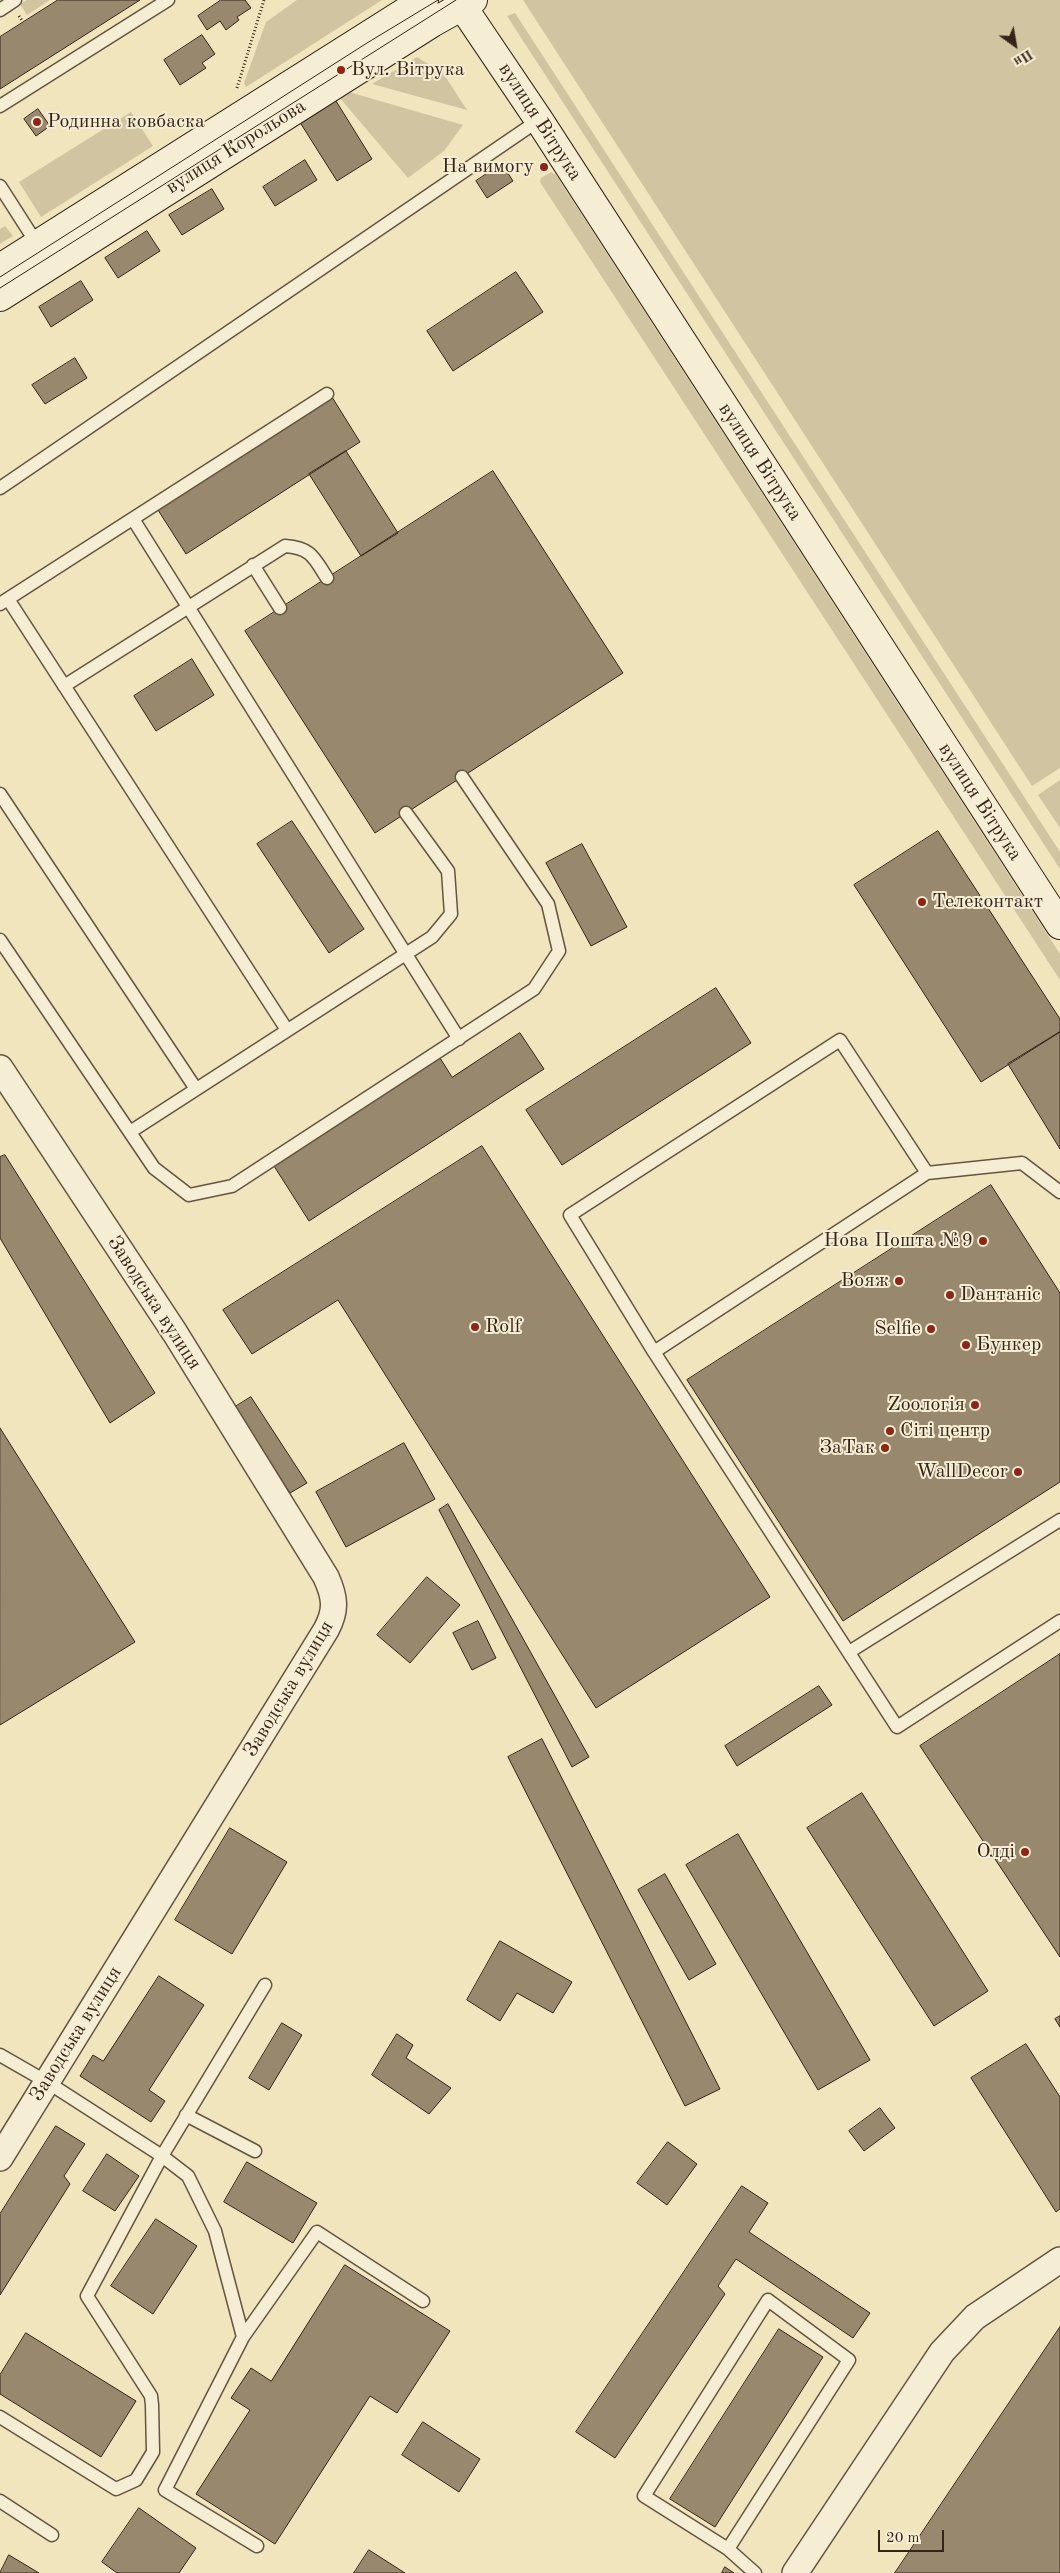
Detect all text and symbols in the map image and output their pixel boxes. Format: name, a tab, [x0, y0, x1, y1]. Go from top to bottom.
north arrow	[990, 20, 1040, 70]
text: Пн	[1011, 47, 1035, 69]
place label: Вул. Вітрука	[351, 58, 465, 82]
street label: вулиця Вітрука	[493, 58, 587, 186]
marker: Вул. Вітрука	[335, 64, 347, 76]
street label: вулиця Корольова	[162, 94, 310, 200]
place label: Родинна ковбаска	[47, 110, 205, 134]
marker: Родинна ковбаска	[31, 116, 43, 128]
place label: На вимогу	[442, 155, 534, 179]
marker: На вимогу	[538, 161, 550, 173]
street label: вулиця Вітрука	[713, 398, 807, 526]
street label: вулиця Вітрука	[933, 738, 1027, 866]
place label: Телеконтакт	[932, 890, 1043, 914]
marker: Телеконтакт	[916, 896, 928, 908]
place label: Нова Пошта №9	[823, 1229, 973, 1253]
street label: Заводська вулиця	[102, 1232, 206, 1374]
marker: Нова Пошта №9	[977, 1235, 989, 1247]
place label: Вояж	[841, 1269, 889, 1293]
marker: Вояж	[893, 1275, 905, 1287]
place label: Dантаніс	[960, 1283, 1041, 1307]
marker: Dантаніс	[944, 1289, 956, 1301]
place label: Rolf	[485, 1315, 521, 1339]
place label: Selfie	[874, 1317, 921, 1341]
marker: Rolf	[469, 1321, 481, 1333]
marker: Selfie	[925, 1323, 937, 1335]
place label: Бункер	[976, 1333, 1041, 1357]
marker: Бункер	[960, 1339, 972, 1351]
place label: Zooлогія	[888, 1393, 965, 1417]
marker: Zooлогія	[969, 1399, 981, 1411]
place label: Сіті центр	[900, 1419, 990, 1443]
marker: Сіті центр	[884, 1425, 896, 1437]
place label: ЗаТак	[819, 1436, 875, 1460]
marker: ЗаТак	[879, 1442, 891, 1454]
place label: WallDecor	[916, 1460, 1008, 1484]
marker: WallDecor	[1012, 1466, 1024, 1478]
street label: Заводська вулиця	[239, 1616, 339, 1762]
place label: Олді	[976, 1840, 1015, 1864]
marker: Олді	[1019, 1846, 1031, 1858]
street label: Заводська вулиця	[25, 1962, 127, 2106]
scale bar	[880, 2520, 946, 2552]
text: 20 m	[886, 2531, 920, 2546]

